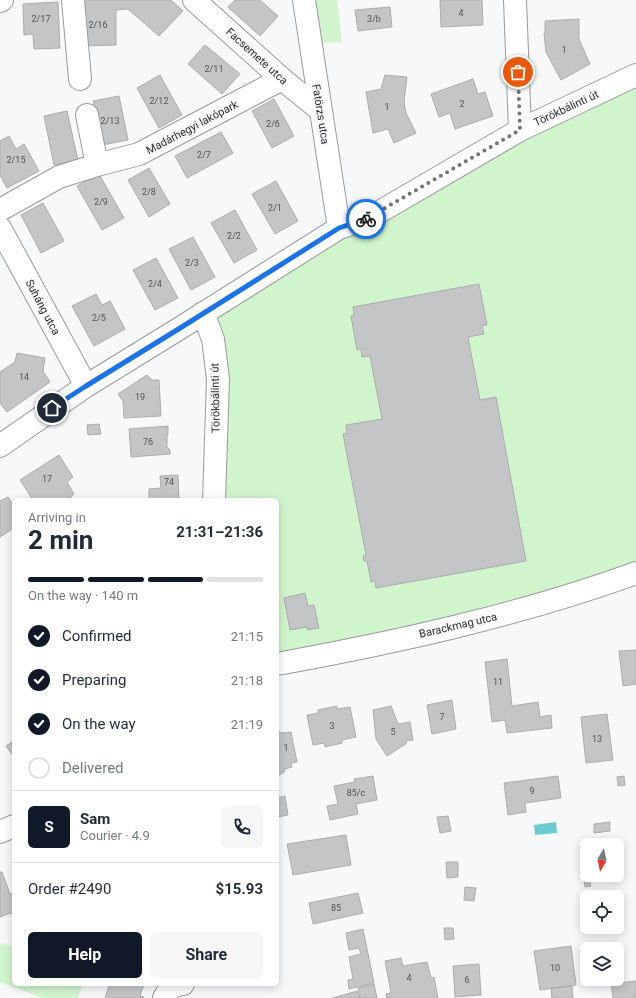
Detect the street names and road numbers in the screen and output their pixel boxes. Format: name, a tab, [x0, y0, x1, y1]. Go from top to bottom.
street label: Facsemete utca	[223, 25, 290, 87]
street label: Fatörzs utca	[309, 83, 332, 145]
street label: Törökbálinti út	[532, 88, 601, 129]
street label: Madárhegyi lakópark	[144, 98, 241, 157]
street label: Suháng utca	[22, 277, 63, 337]
street label: Törökbálinti út	[208, 362, 223, 433]
street label: Barackmag utca	[418, 610, 498, 641]

